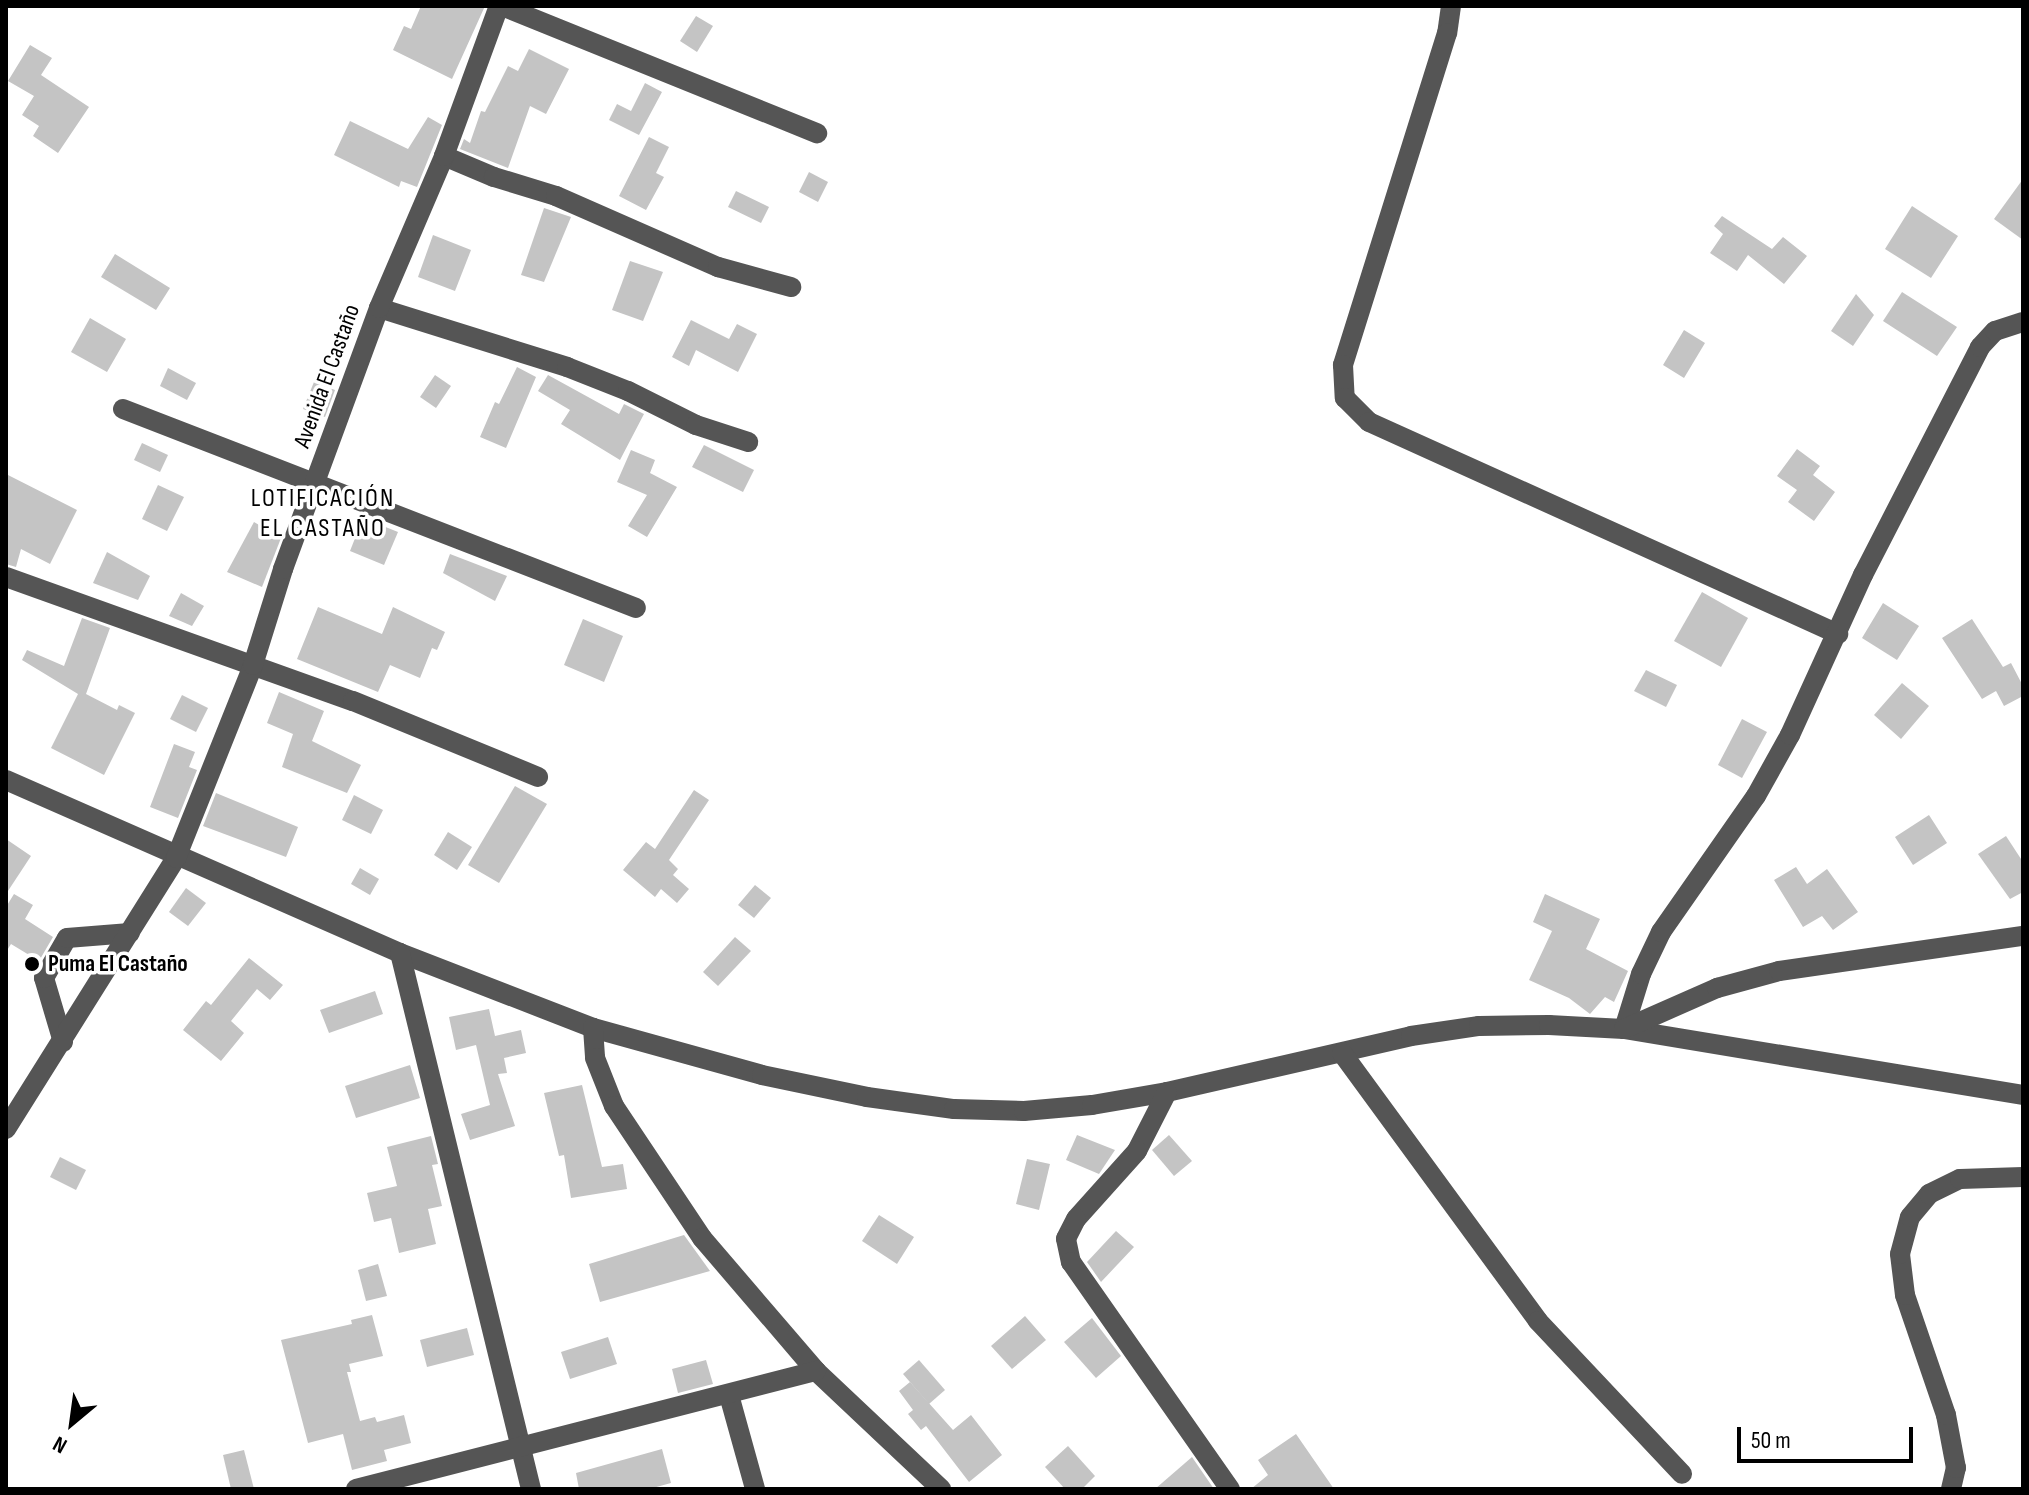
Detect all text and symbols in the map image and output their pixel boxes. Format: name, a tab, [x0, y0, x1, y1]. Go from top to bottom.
street label: Avenida El Castaño	[288, 300, 366, 452]
district label: LOTIFICACIÓN EL CASTAÑO	[251, 483, 395, 544]
place label: Puma El Castaño	[48, 950, 188, 978]
marker: Puma El Castaño	[23, 955, 41, 973]
north arrow	[32, 1383, 112, 1463]
scale bar	[1741, 1411, 1917, 1461]
text: 50 m	[1751, 1426, 1791, 1455]
text: N	[48, 1430, 72, 1459]

